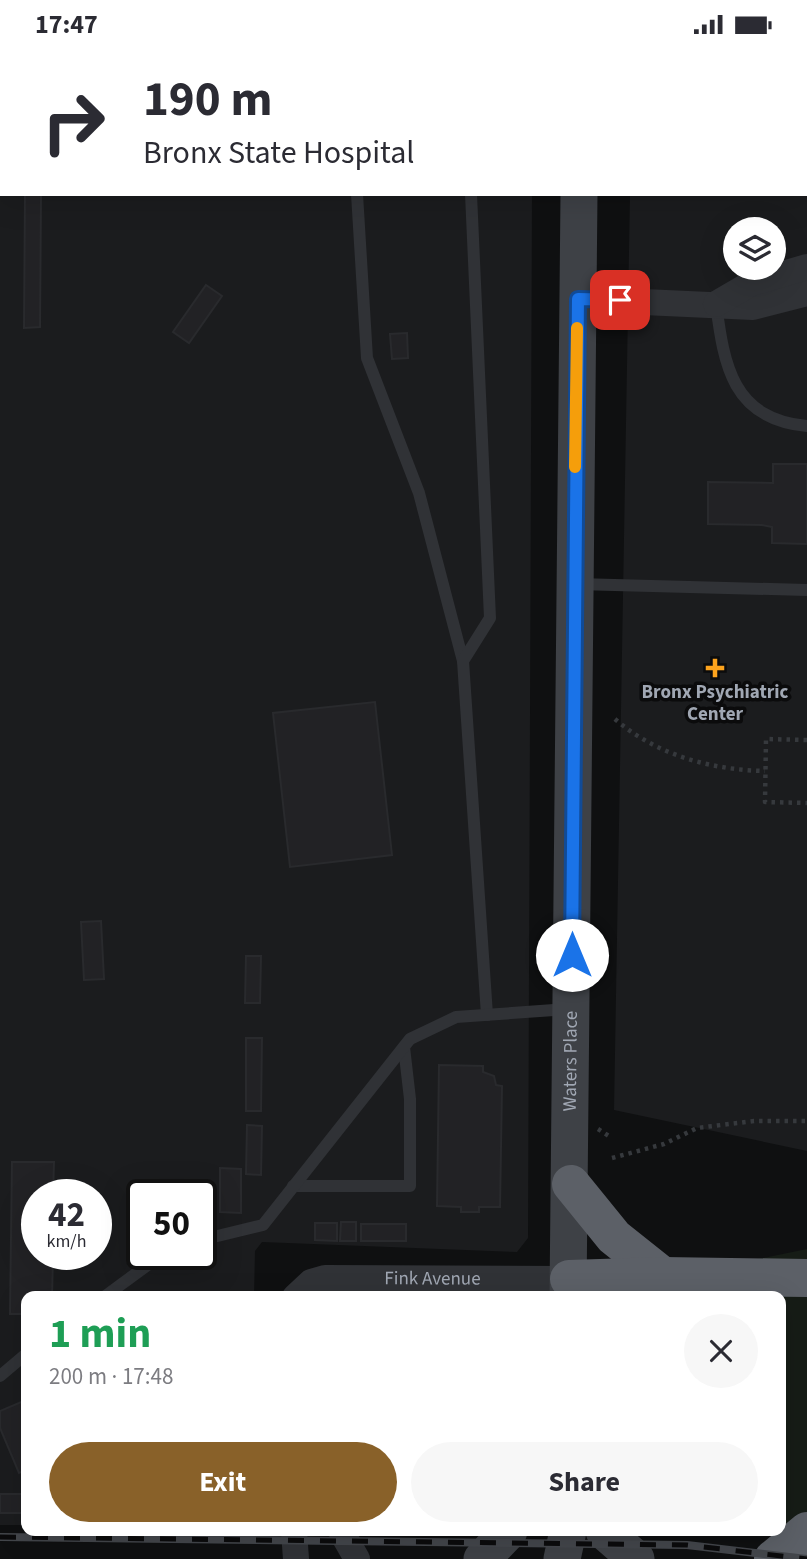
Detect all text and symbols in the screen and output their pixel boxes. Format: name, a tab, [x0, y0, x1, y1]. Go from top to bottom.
text: 17:47	[35, 6, 98, 43]
text: 190 m	[143, 65, 272, 135]
icon: right	[28, 77, 119, 168]
text: Bronx State Hospital	[143, 130, 415, 176]
map controls	[723, 217, 786, 280]
button: layers	[723, 217, 786, 280]
pin	[590, 270, 650, 330]
icon: arrive	[601, 281, 639, 319]
marker: Bronx Psychiatric Center	[705, 658, 725, 678]
place label: Bronx Psychiatric Center	[642, 679, 788, 728]
position arrow	[535, 918, 609, 992]
street label: Waters Place	[556, 1010, 584, 1112]
speed limit sign: 50	[126, 1179, 217, 1270]
text: 42	[48, 1190, 85, 1240]
text: km/h	[47, 1229, 86, 1254]
street label: Fink Avenue	[384, 1265, 481, 1292]
text: 1 min	[49, 1304, 151, 1364]
button: close	[684, 1314, 758, 1388]
text: 200 m · 17:48	[49, 1360, 173, 1393]
button: Exit	[49, 1442, 397, 1522]
button: Share	[411, 1442, 758, 1522]

